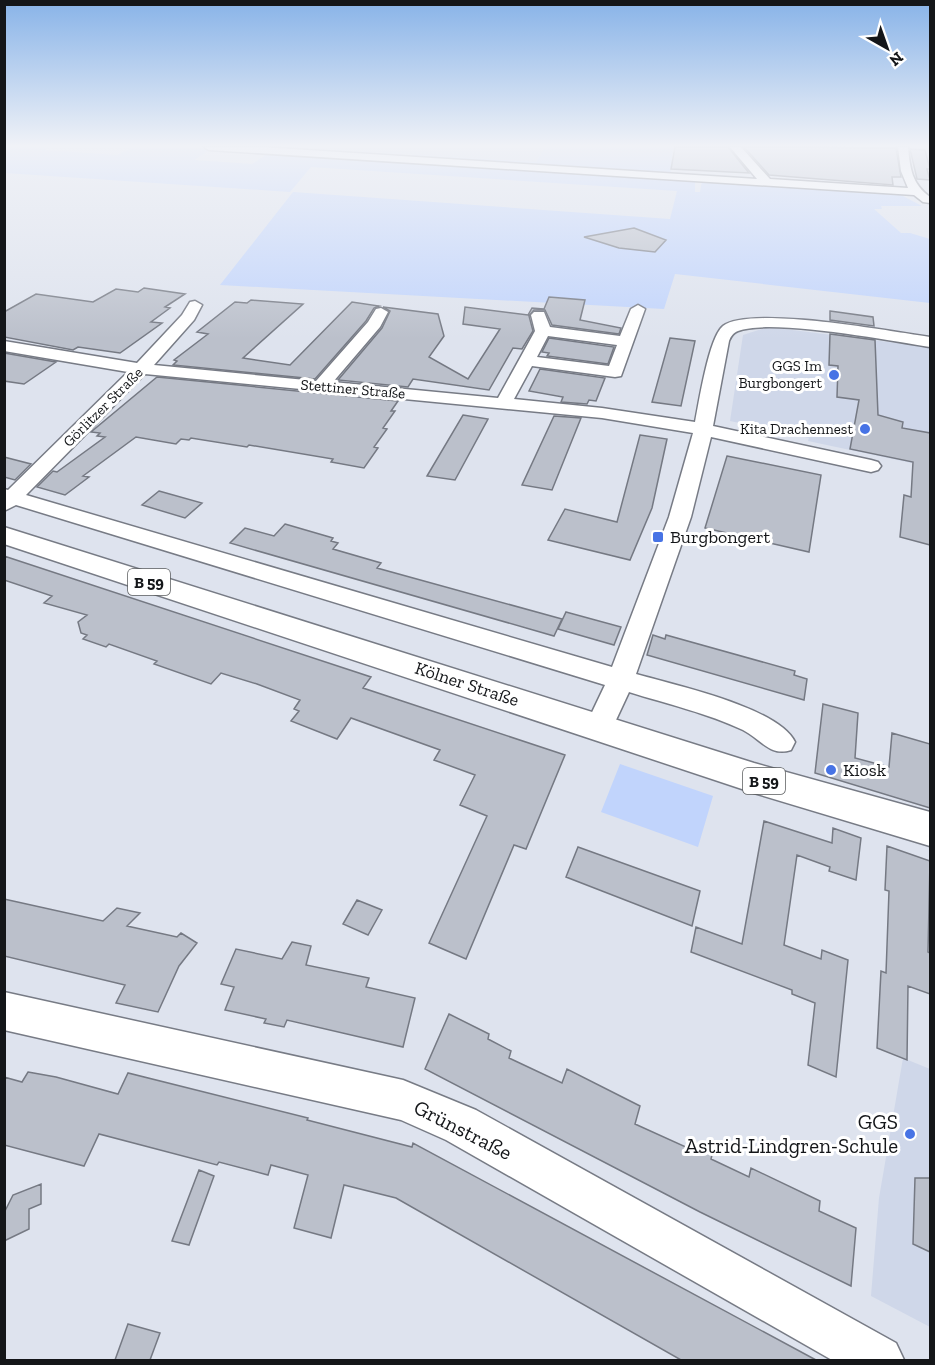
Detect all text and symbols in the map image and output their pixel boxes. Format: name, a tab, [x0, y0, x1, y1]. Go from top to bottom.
north arrow	[857, 18, 917, 78]
text: N	[886, 48, 907, 70]
place label: GGS Im Burgbongert	[739, 357, 822, 392]
street label: Görlitzer Straße	[59, 363, 147, 451]
marker: GGS Im Burgbongert	[827, 368, 841, 382]
street label: Stettiner Straße	[300, 375, 406, 403]
place label: Kita Drachennest	[740, 420, 853, 438]
marker: Kita Drachennest	[858, 422, 872, 436]
place label: Burgbongert	[670, 526, 770, 548]
marker: Burgbongert	[651, 530, 665, 544]
road number: B 59	[128, 569, 170, 595]
street label: Kölner Straße	[412, 657, 522, 711]
place label: Kiosk	[843, 759, 887, 781]
marker: Kiosk	[824, 763, 838, 777]
road number: B 59	[743, 768, 785, 794]
street label: Grünstraße	[410, 1094, 517, 1165]
place label: GGS Astrid-Lindgren-Schule	[685, 1109, 898, 1158]
marker: GGS Astrid-Lindgren-Schule	[903, 1127, 917, 1141]

